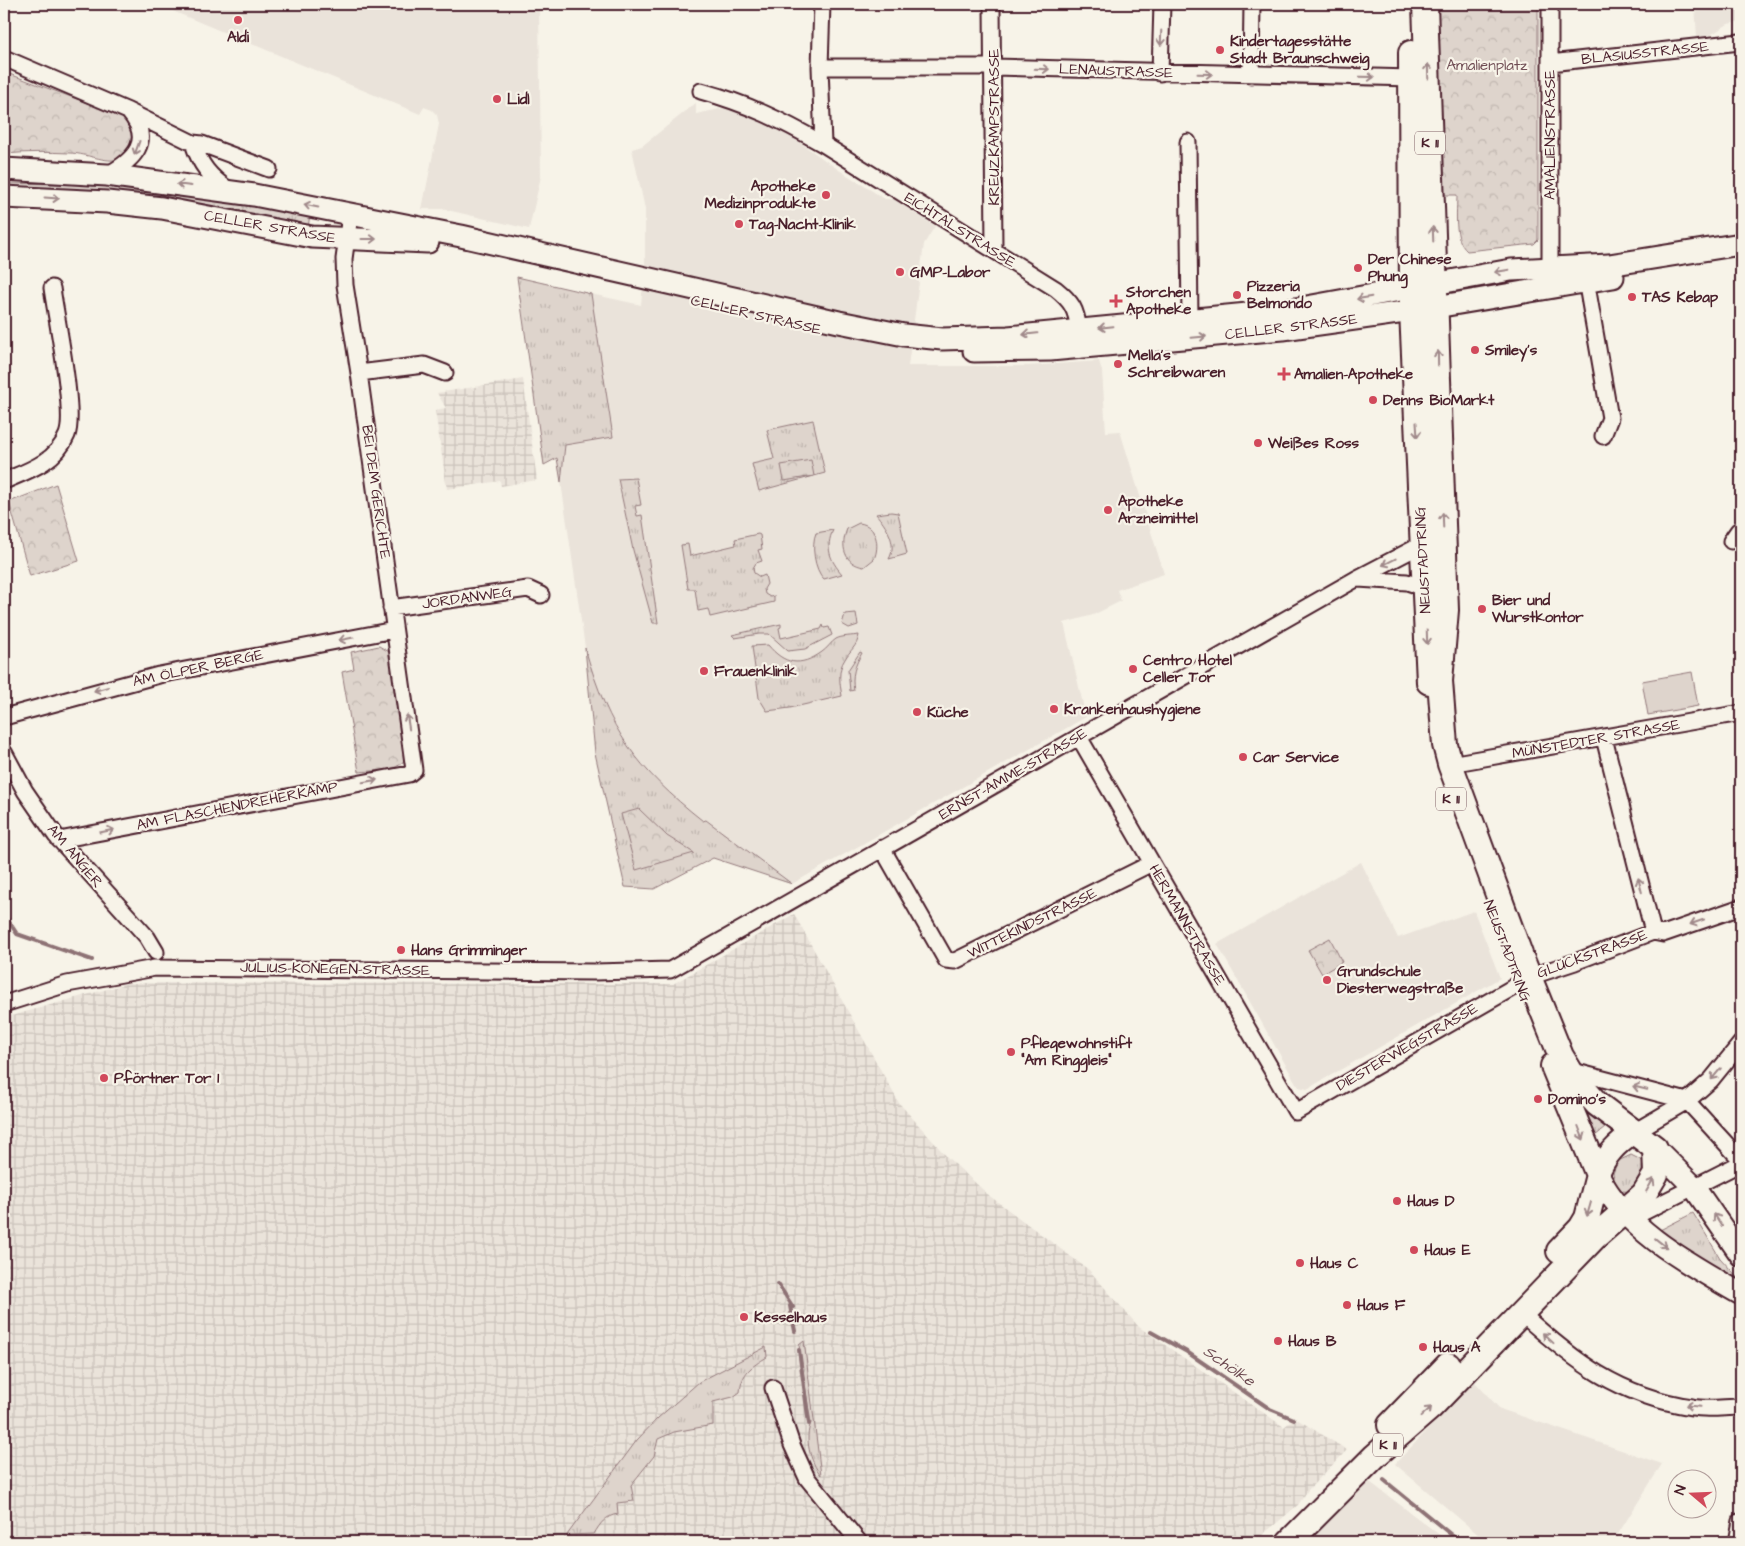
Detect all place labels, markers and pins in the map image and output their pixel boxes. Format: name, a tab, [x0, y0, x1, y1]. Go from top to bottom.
marker: Aldi	[232, 14, 244, 26]
place label: Aldi	[227, 27, 250, 48]
place label: Kindertagesstätte Stadt Braunschweig	[1229, 31, 1370, 71]
marker: Kindertagesstätte Stadt Braunschweig	[1214, 44, 1226, 56]
place label: Lidl	[507, 89, 530, 110]
marker: Lidl	[491, 93, 503, 105]
place label: Apotheke Medizinprodukte	[705, 176, 816, 214]
marker: Apotheke Medizinprodukte	[820, 189, 832, 201]
place label: Tag-Nacht-Klinik	[748, 214, 857, 237]
marker: Tag-Nacht-Klinik	[733, 218, 745, 230]
place label: Der Chinese Phung	[1368, 249, 1452, 289]
place label: GMP-Labor	[910, 262, 991, 283]
marker: Der Chinese Phung	[1352, 262, 1364, 274]
marker: GMP-Labor	[894, 266, 906, 278]
place label: Pizzeria Belmondo	[1247, 276, 1312, 314]
place label: Storchen Apotheke	[1125, 282, 1191, 320]
place label: TAS Kebap	[1641, 287, 1719, 308]
marker: Pizzeria Belmondo	[1231, 289, 1243, 301]
marker: TAS Kebap	[1626, 291, 1638, 303]
marker: Storchen Apotheke	[1110, 295, 1122, 307]
place label: Smiley's	[1484, 340, 1538, 362]
marker: Smiley's	[1469, 344, 1481, 356]
place label: Mella's Schreibwaren	[1127, 345, 1226, 383]
marker: Mella's Schreibwaren	[1112, 358, 1124, 370]
place label: Amalien-Apotheke	[1294, 364, 1413, 385]
marker: Amalien-Apotheke	[1278, 368, 1290, 380]
place label: Denns BioMarkt	[1383, 390, 1495, 411]
marker: Denns BioMarkt	[1367, 394, 1379, 406]
place label: Weißes Ross	[1267, 433, 1359, 454]
marker: Weißes Ross	[1252, 437, 1264, 449]
place label: Apotheke Arzneimittel	[1118, 491, 1198, 529]
marker: Apotheke Arzneimittel	[1102, 504, 1114, 516]
place label: Bier und Wurstkontor	[1491, 590, 1584, 628]
marker: Bier und Wurstkontor	[1476, 603, 1488, 615]
place label: Centro Hotel Celler Tor	[1143, 650, 1233, 688]
place label: Frauenklinik	[714, 661, 797, 682]
marker: Centro Hotel Celler Tor	[1127, 663, 1139, 675]
marker: Frauenklinik	[698, 665, 710, 677]
place label: Krankenhaushygiene	[1064, 699, 1201, 722]
place label: Küche	[927, 702, 969, 723]
marker: Krankenhaushygiene	[1048, 703, 1060, 715]
marker: Küche	[911, 706, 923, 718]
place label: Car Service	[1253, 747, 1339, 768]
marker: Car Service	[1237, 751, 1249, 763]
place label: Hans Grimminger	[411, 940, 528, 963]
marker: Hans Grimminger	[395, 944, 407, 956]
place label: Grundschule Diesterwegstraße	[1337, 961, 1463, 1001]
marker: Grundschule Diesterwegstraße	[1321, 974, 1333, 986]
place label: Pflegewohnstift "Am Ringgleis"	[1021, 1033, 1133, 1073]
marker: Pflegewohnstift "Am Ringgleis"	[1005, 1046, 1017, 1058]
place label: Pförtner Tor 1	[114, 1068, 219, 1089]
marker: Pförtner Tor 1	[98, 1072, 110, 1084]
place label: Domino's	[1548, 1089, 1606, 1110]
marker: Domino's	[1532, 1093, 1544, 1105]
place label: Haus D	[1407, 1191, 1455, 1212]
marker: Haus D	[1391, 1195, 1403, 1207]
place label: Haus E	[1424, 1240, 1471, 1261]
marker: Haus E	[1408, 1244, 1420, 1256]
place label: Haus C	[1310, 1253, 1359, 1274]
marker: Haus C	[1294, 1257, 1306, 1269]
place label: Haus F	[1357, 1295, 1406, 1316]
marker: Haus F	[1341, 1299, 1353, 1311]
place label: Kesselhaus	[754, 1307, 827, 1328]
marker: Kesselhaus	[738, 1311, 750, 1323]
place label: Haus B	[1288, 1331, 1337, 1352]
marker: Haus B	[1272, 1335, 1284, 1347]
place label: Haus A	[1433, 1337, 1481, 1358]
marker: Haus A	[1417, 1341, 1429, 1353]

